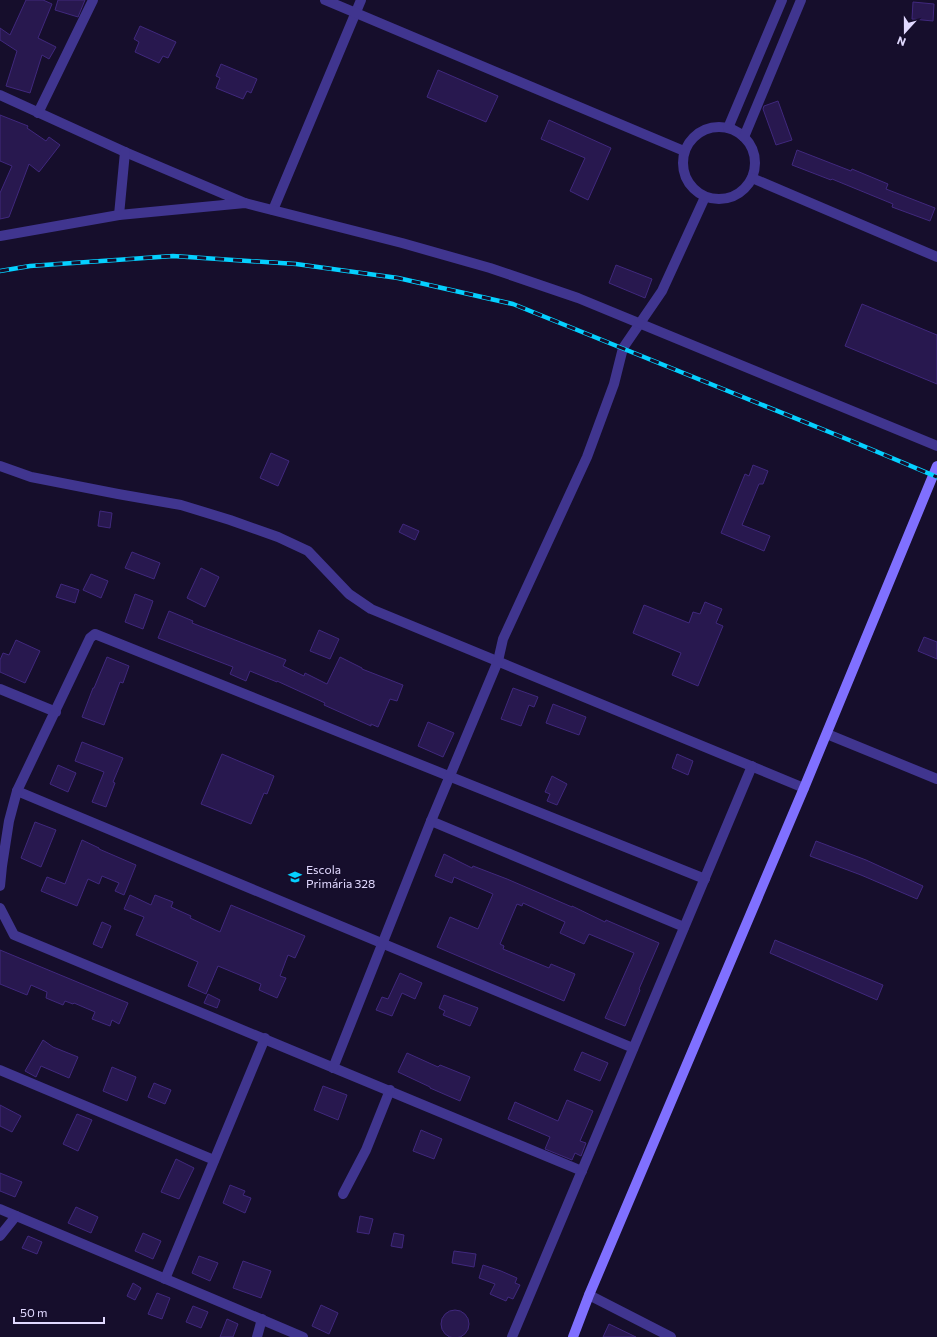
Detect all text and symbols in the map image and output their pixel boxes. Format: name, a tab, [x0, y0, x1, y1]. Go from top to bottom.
north arrow	[885, 12, 925, 52]
text: N	[895, 34, 907, 49]
place label: Escola Primária 328	[306, 862, 375, 890]
school or university icon: Escola Primária 328	[287, 869, 303, 885]
scale bar	[14, 1299, 104, 1325]
text: 50 m	[20, 1305, 48, 1319]

